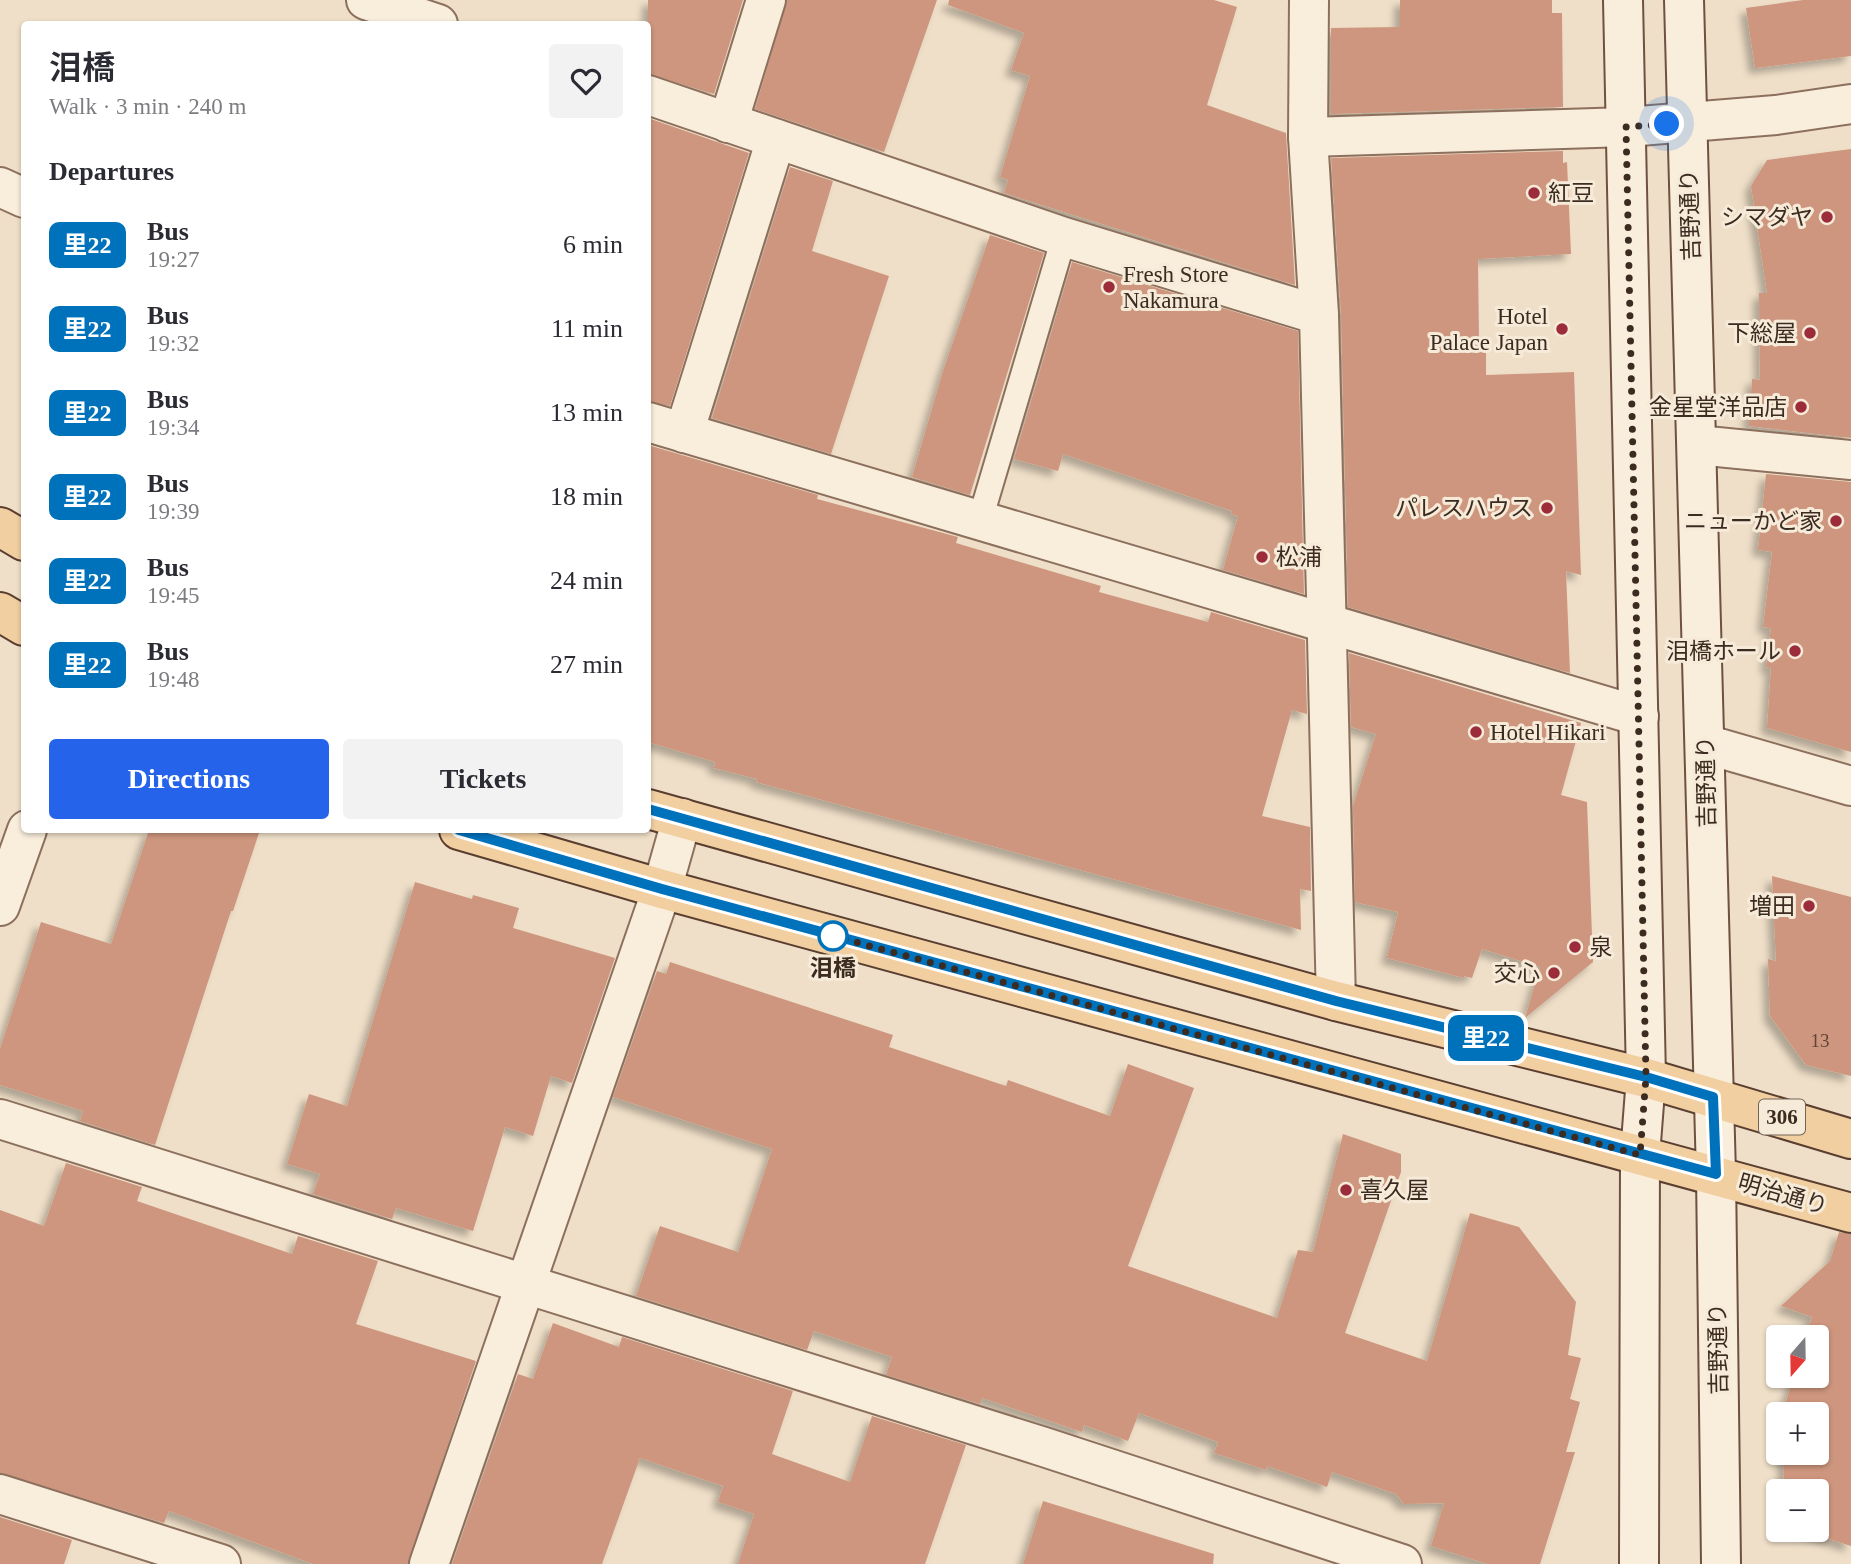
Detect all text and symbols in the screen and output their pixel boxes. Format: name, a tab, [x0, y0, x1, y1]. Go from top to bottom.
button: heart	[549, 44, 623, 118]
text: 泪橋	[49, 50, 115, 86]
text: Walk · 3 min · 240 m	[49, 94, 246, 119]
your location	[1649, 106, 1684, 141]
text: Departures	[49, 157, 174, 186]
street label: 吉野通り	[1676, 169, 1705, 261]
place label: 紅豆	[1548, 181, 1594, 206]
marker: 紅豆	[1526, 185, 1542, 201]
place label: シマダヤ	[1721, 205, 1813, 230]
marker: シマダヤ	[1819, 209, 1835, 225]
text: Bus	[147, 217, 189, 246]
text: 6 min	[563, 230, 623, 259]
text: 里22	[64, 232, 112, 258]
text: 19:27	[147, 247, 199, 272]
place label: Fresh Store Nakamura	[1123, 262, 1228, 313]
marker: Fresh Store Nakamura	[1101, 279, 1117, 295]
text: Bus	[147, 301, 189, 330]
place label: Hotel Palace Japan	[1430, 304, 1548, 355]
text: 11 min	[551, 314, 623, 343]
text: 里22	[64, 316, 112, 342]
marker: Hotel Palace Japan	[1554, 321, 1570, 337]
place label: 下総屋	[1727, 321, 1796, 346]
marker: 下総屋	[1802, 325, 1818, 341]
text: 19:32	[147, 331, 199, 356]
text: Bus	[147, 385, 189, 414]
place label: 金星堂洋品店	[1649, 395, 1787, 420]
text: 13 min	[550, 398, 623, 427]
marker: 金星堂洋品店	[1793, 399, 1809, 415]
text: 里22	[64, 400, 112, 426]
text: 19:34	[147, 415, 199, 440]
text: Bus	[147, 469, 189, 498]
text: 18 min	[550, 482, 623, 511]
text: 里22	[64, 484, 112, 510]
place label: パレスハウス	[1395, 496, 1533, 521]
text: 19:39	[147, 499, 199, 524]
marker: パレスハウス	[1539, 500, 1555, 516]
place label: ニューかど家	[1684, 509, 1822, 534]
marker: ニューかど家	[1828, 513, 1844, 529]
place label: 松浦	[1276, 545, 1322, 570]
marker: 松浦	[1254, 549, 1270, 565]
text: Bus	[147, 553, 189, 582]
text: 24 min	[550, 566, 623, 595]
text: 里22	[64, 568, 112, 594]
text: 19:45	[147, 583, 199, 608]
text: Bus	[147, 637, 189, 666]
place label: 泪橋ホール	[1666, 639, 1781, 664]
marker: 泪橋ホール	[1787, 643, 1803, 659]
text: 27 min	[550, 650, 623, 679]
text: 里22	[64, 652, 112, 678]
text: 19:48	[147, 667, 199, 692]
place label: Hotel Hikari	[1490, 720, 1606, 745]
marker: Hotel Hikari	[1468, 724, 1484, 740]
street label: 吉野通り	[1693, 736, 1720, 828]
button: Directions	[49, 739, 329, 819]
button: Tickets	[343, 739, 623, 819]
place label: 増田	[1749, 894, 1795, 919]
marker: 増田	[1801, 898, 1817, 914]
marker: 泪橋	[818, 921, 848, 951]
place label: 泉	[1589, 935, 1612, 960]
marker: 泉	[1567, 939, 1583, 955]
place label: 泪橋	[810, 956, 856, 981]
place label: 交心	[1494, 961, 1540, 986]
marker: 交心	[1546, 965, 1562, 981]
line badge: 里22	[1446, 1015, 1526, 1061]
text: 里22	[1462, 1025, 1510, 1051]
house number: 13	[1811, 1030, 1830, 1051]
road number: 306	[1759, 1100, 1805, 1134]
street label: 明治通り	[1735, 1170, 1831, 1219]
place label: 喜久屋	[1360, 1178, 1429, 1203]
marker: 喜久屋	[1338, 1182, 1354, 1198]
street label: 吉野通り	[1705, 1303, 1732, 1395]
north arrow	[1766, 1325, 1829, 1388]
map controls	[1766, 1325, 1829, 1542]
button: +	[1766, 1402, 1829, 1465]
button: −	[1766, 1479, 1829, 1542]

